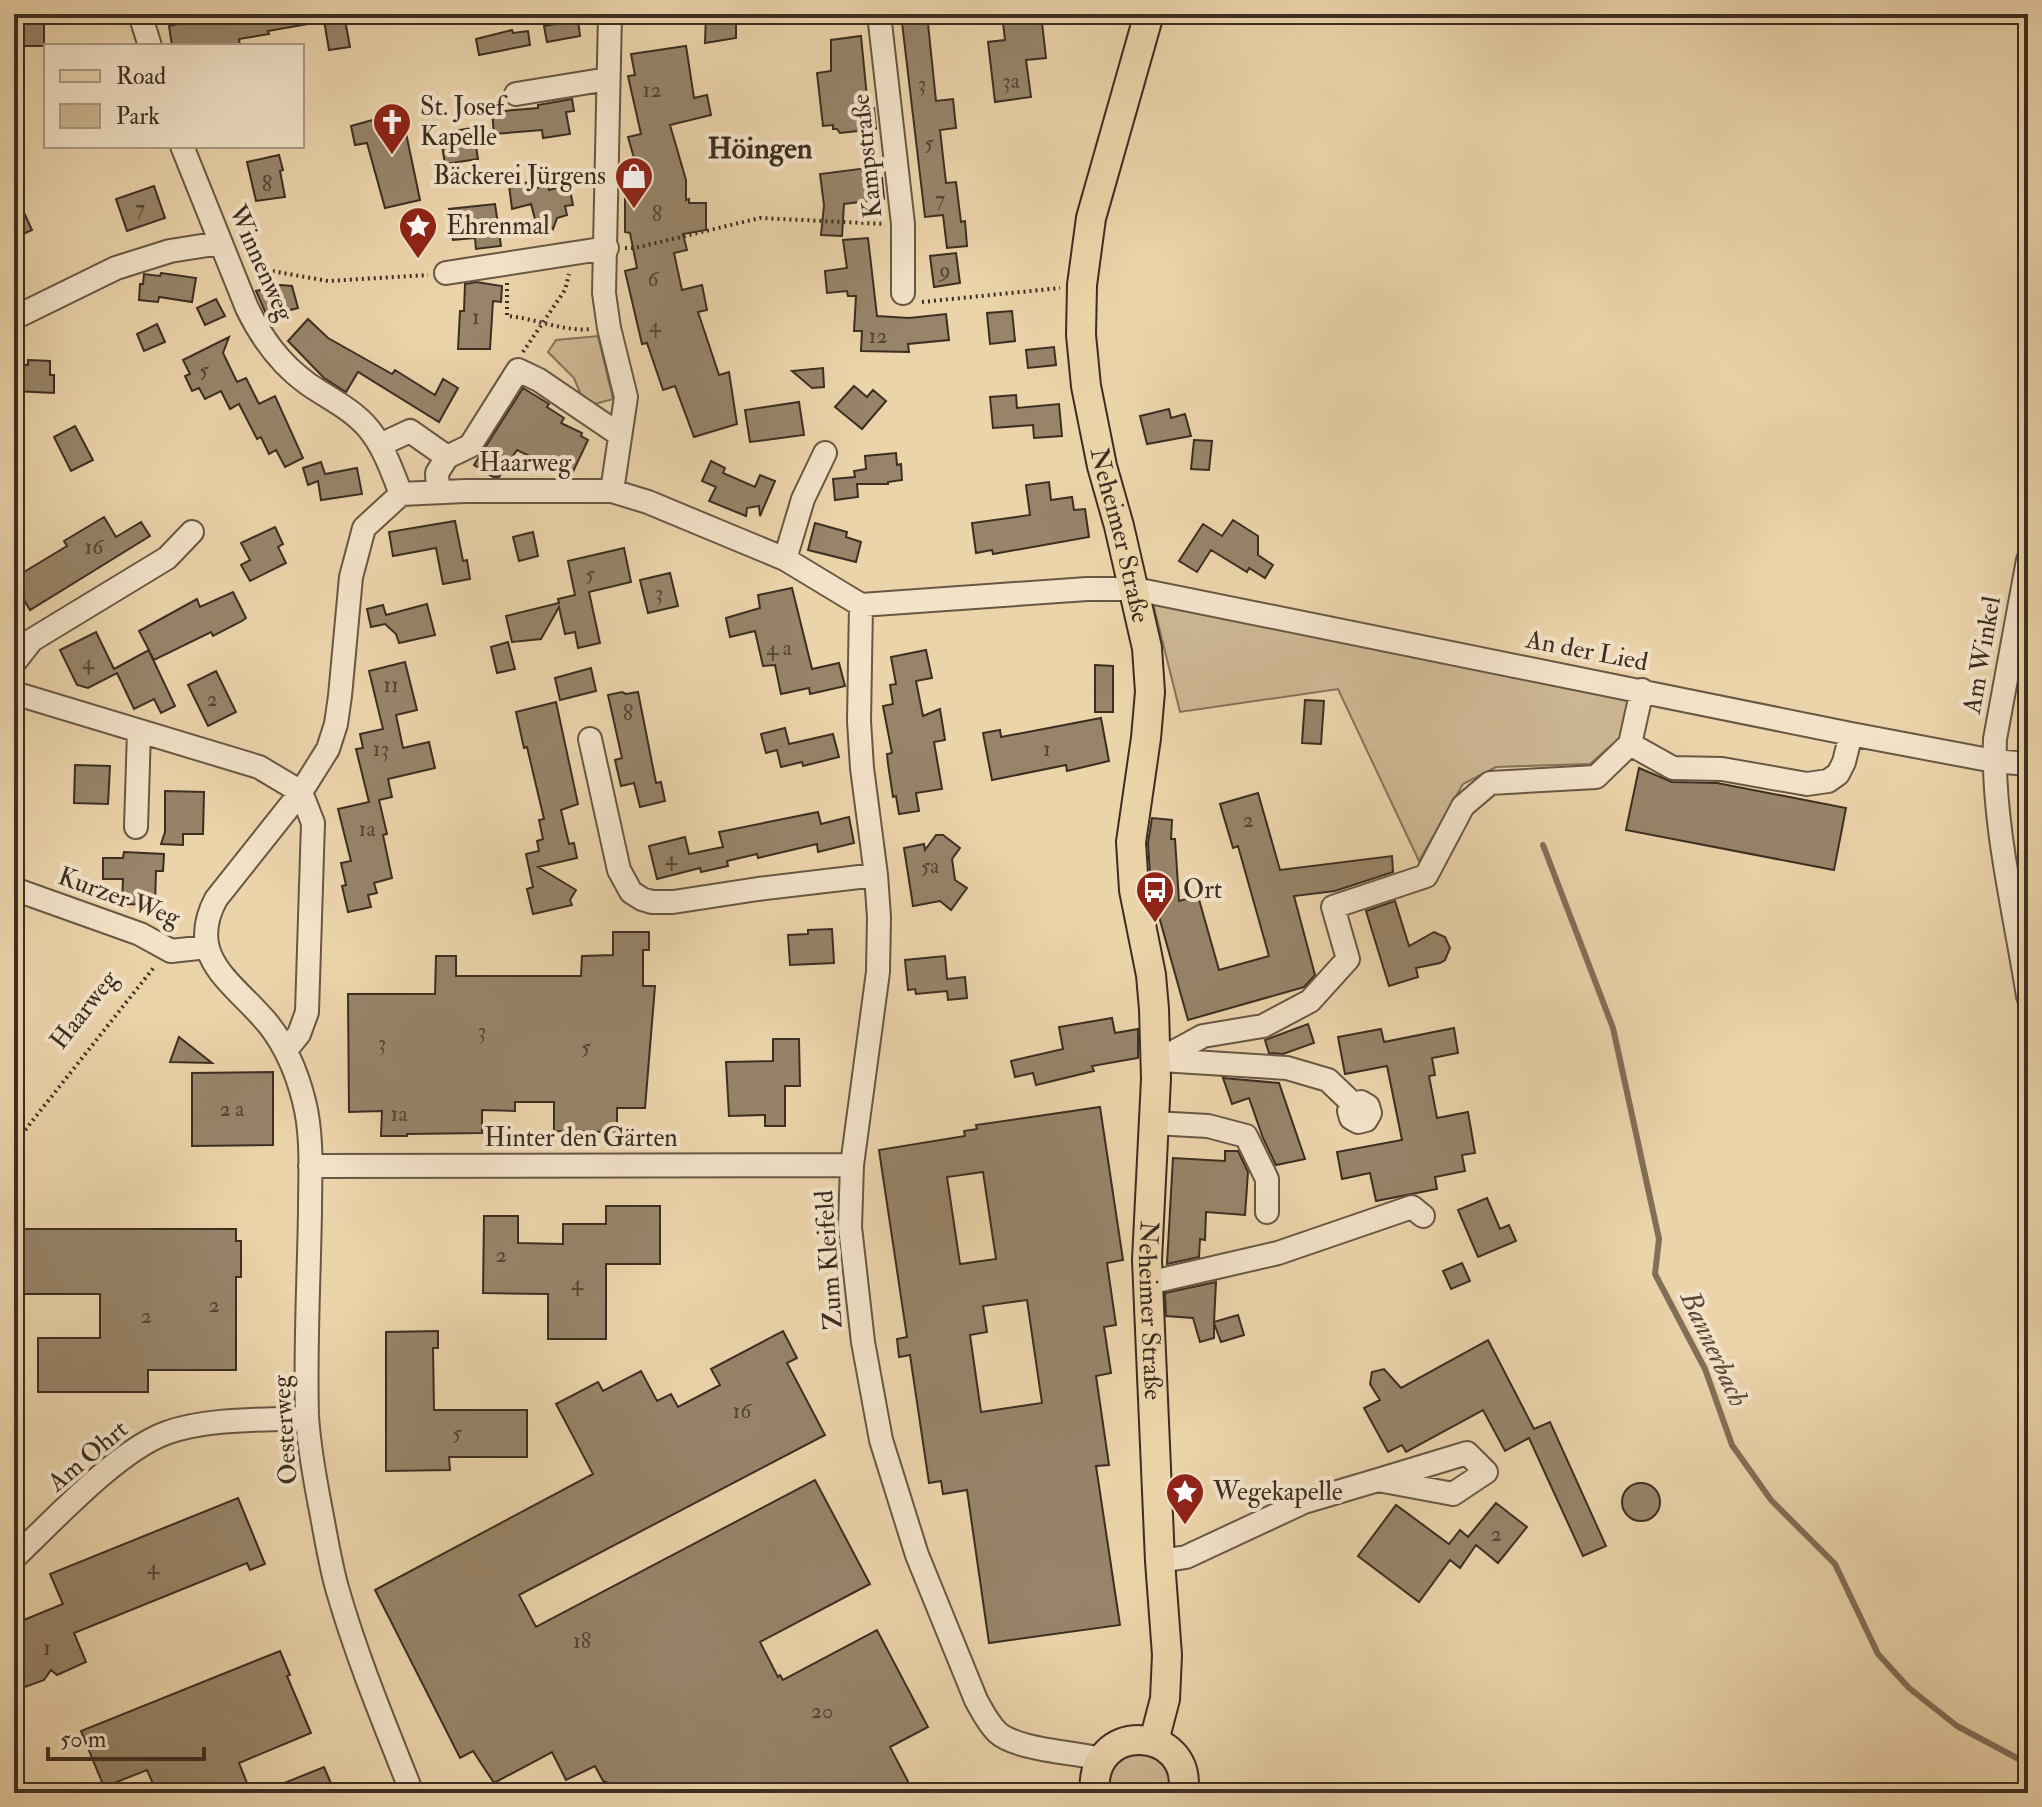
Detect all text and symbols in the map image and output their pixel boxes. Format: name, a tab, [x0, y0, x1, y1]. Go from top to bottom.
legend	[44, 44, 304, 148]
text: Road	[116, 61, 166, 92]
house number: 3a	[1002, 67, 1021, 95]
house number: 3	[918, 70, 926, 98]
house number: 12	[642, 76, 662, 104]
place label: St. Josef Kapelle	[420, 91, 508, 154]
street label: Kampstraße	[845, 92, 890, 220]
text: Park	[116, 101, 160, 132]
church icon: St. Josef Kapelle	[371, 101, 413, 156]
house number: 5	[924, 129, 934, 157]
district label: Höingen	[708, 130, 813, 167]
shop icon: Bäckerei Jürgens	[613, 155, 655, 210]
place label: Bäckerei Jürgens	[433, 160, 606, 192]
house number: 8	[262, 170, 272, 198]
house number: 7	[935, 185, 945, 213]
house number: 7	[135, 194, 145, 222]
street label: Winnenweg	[221, 199, 301, 327]
house number: 8	[652, 200, 662, 228]
place icon: Ehrenmal	[397, 205, 439, 260]
place label: Ehrenmal	[446, 210, 550, 242]
house number: 9	[937, 256, 951, 284]
house number: 6	[647, 265, 660, 293]
house number: 1	[472, 303, 480, 331]
house number: 4	[649, 311, 662, 339]
house number: 12	[868, 322, 888, 350]
house number: 5	[199, 356, 209, 384]
street label: Neheimer Straße	[1083, 445, 1157, 626]
street label: Haarweg	[479, 447, 572, 479]
house number: 16	[85, 533, 105, 561]
house number: 5	[585, 560, 595, 588]
house number: 3	[655, 579, 663, 607]
street label: Am Winkel	[1956, 594, 2008, 717]
street label: An der Lied	[1522, 623, 1651, 679]
house number: 4 a	[766, 634, 793, 662]
house number: 4	[82, 648, 95, 676]
house number: 11	[383, 671, 399, 699]
house number: 2	[206, 685, 218, 713]
house number: 8	[623, 699, 633, 727]
house number: 13	[373, 735, 389, 763]
house number: 1	[1043, 735, 1051, 763]
house number: 2	[1242, 806, 1254, 834]
house number: 1a	[359, 815, 376, 843]
house number: 4	[665, 844, 678, 872]
house number: 5a	[921, 852, 940, 880]
street label: Kurzer Weg	[54, 860, 185, 934]
bus stop icon: Ort	[1134, 869, 1176, 924]
place label: Ort	[1183, 874, 1222, 906]
street label: Haarweg	[43, 963, 126, 1056]
house number: 3	[478, 1017, 486, 1045]
house number: 3	[378, 1029, 386, 1057]
house number: 5	[581, 1033, 591, 1061]
house number: 2 a	[220, 1095, 245, 1123]
house number: 1a	[391, 1100, 408, 1128]
street label: Hinter den Gärten	[484, 1122, 678, 1154]
street label: Zum Kleifeld	[808, 1189, 850, 1331]
street label: Neheimer Straße	[1131, 1220, 1169, 1401]
house number: 2	[495, 1241, 507, 1269]
house number: 4	[571, 1269, 584, 1297]
water label: Bannerbach	[1671, 1284, 1756, 1412]
house number: 2	[208, 1291, 220, 1319]
house number: 2	[140, 1302, 152, 1330]
street label: Oesterweg	[265, 1373, 305, 1486]
house number: 16	[733, 1397, 753, 1425]
street label: Am Ohrt	[41, 1413, 135, 1499]
house number: 5	[452, 1419, 462, 1447]
place icon: Wegekapelle	[1164, 1471, 1206, 1526]
place label: Wegekapelle	[1212, 1476, 1343, 1509]
house number: 2	[1490, 1520, 1502, 1548]
house number: 4	[147, 1553, 160, 1581]
house number: 18	[573, 1627, 591, 1655]
house number: 1	[43, 1634, 51, 1662]
house number: 20	[811, 1697, 833, 1725]
scale bar	[48, 1711, 204, 1761]
text: 50 m	[60, 1724, 107, 1755]

